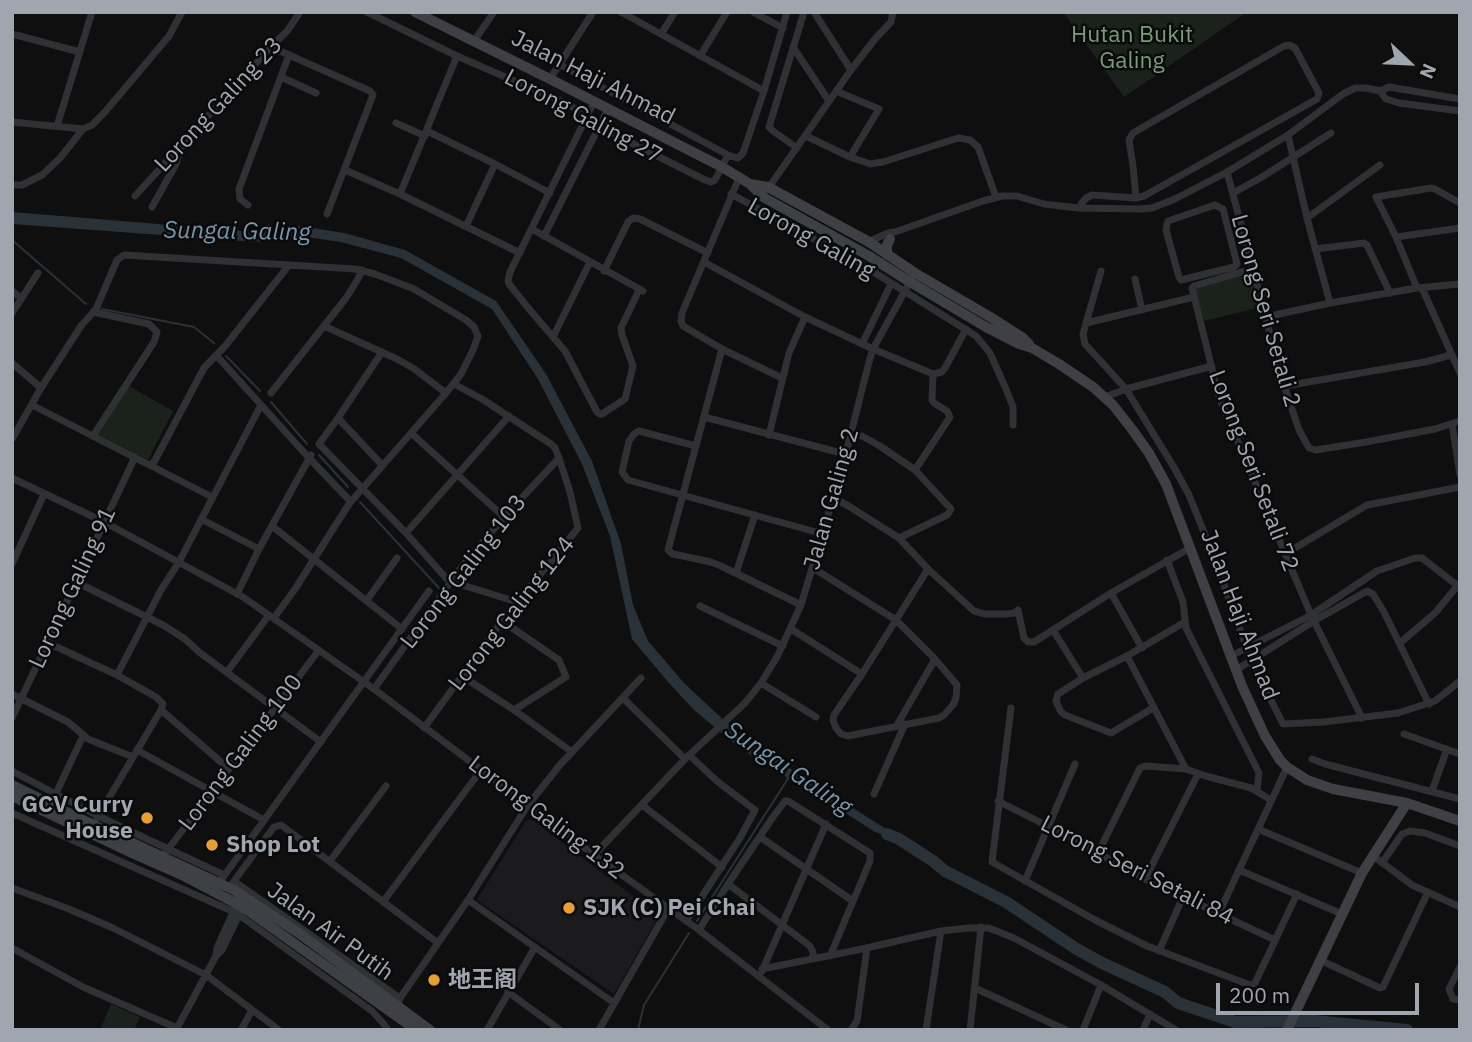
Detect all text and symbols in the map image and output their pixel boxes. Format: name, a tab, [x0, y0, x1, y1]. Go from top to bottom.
park label: Hutan Bukit Galing	[1071, 21, 1193, 75]
street label: Jalan Haji Ahmad	[507, 25, 679, 131]
north arrow	[1374, 28, 1444, 98]
street label: Lorong Galing 23	[149, 32, 289, 178]
text: N	[1415, 60, 1442, 82]
street label: Lorong Galing 27	[499, 64, 667, 170]
street label: Lorong Galing	[742, 193, 880, 285]
street label: Lorong Seri Setali 2	[1224, 211, 1306, 411]
water label: Sungai Galing	[163, 216, 311, 248]
street label: Lorong Seri Setali 72	[1202, 367, 1304, 575]
street label: Jalan Galing 2	[799, 425, 865, 573]
street label: Lorong Galing 103	[395, 489, 533, 655]
street label: Lorong Galing 91	[24, 503, 122, 673]
street label: Jalan Haji Ahmad	[1194, 526, 1284, 704]
street label: Lorong Galing 124	[443, 531, 581, 697]
street label: Lorong Galing 100	[173, 669, 309, 837]
water label: Sungai Galing	[719, 716, 857, 822]
street label: Lorong Galing 132	[462, 750, 630, 886]
place label: GCV Curry House	[21, 791, 133, 845]
marker: GCV Curry House	[139, 810, 155, 826]
street label: Lorong Seri Setali 84	[1036, 810, 1238, 932]
place label: Shop Lot	[226, 831, 320, 859]
marker: Shop Lot	[204, 837, 220, 853]
street label: Jalan Air Putih	[261, 877, 399, 987]
place label: SJK (C) Pei Chai	[583, 894, 755, 922]
marker: SJK (C) Pei Chai	[561, 900, 577, 916]
place label: 地王阁	[448, 966, 517, 994]
scale bar	[1220, 968, 1423, 1012]
marker: 地王阁	[426, 972, 442, 988]
text: 200 m	[1229, 981, 1290, 1009]

